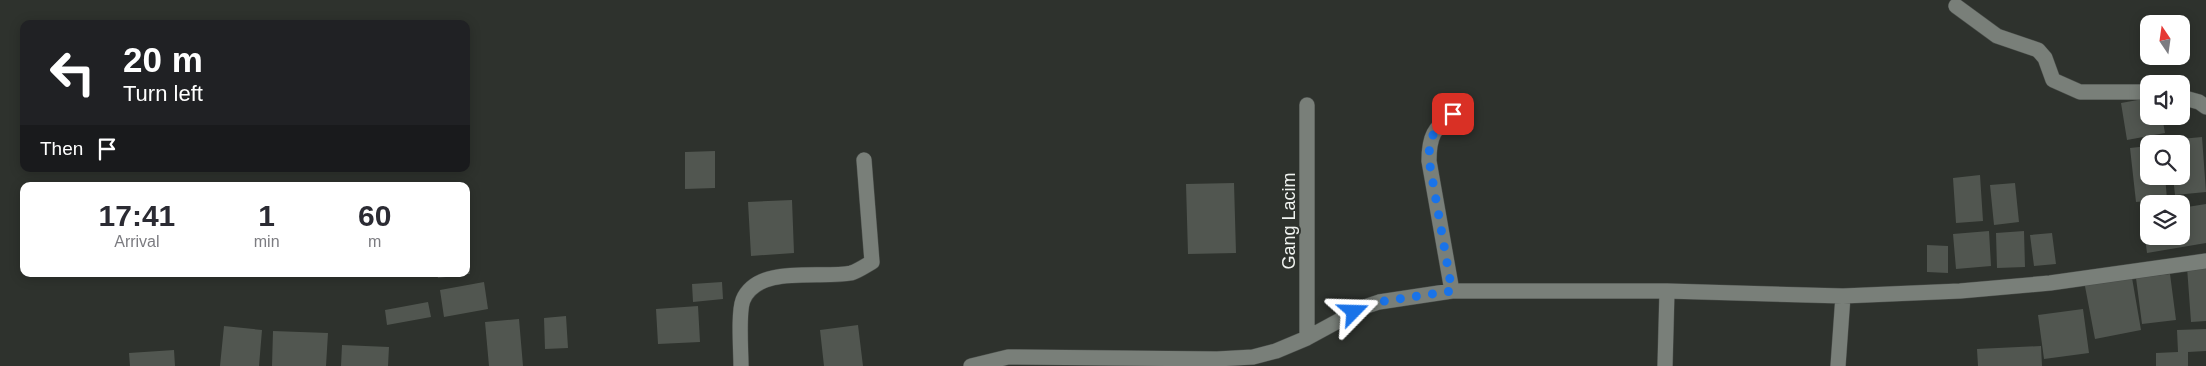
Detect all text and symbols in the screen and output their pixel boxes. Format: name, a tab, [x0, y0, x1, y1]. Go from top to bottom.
north arrow	[2140, 15, 2190, 65]
map controls	[2140, 15, 2190, 245]
icon: left	[40, 40, 105, 105]
text: 20 m	[123, 40, 203, 79]
button: sound	[2140, 75, 2190, 125]
text: Turn left	[123, 81, 203, 106]
pin	[1432, 93, 1474, 135]
icon: arrive	[1439, 100, 1467, 128]
icon: arrive	[93, 135, 121, 163]
button: search	[2140, 135, 2190, 185]
text: Then	[40, 138, 83, 159]
street label: Gang Lacim	[1279, 172, 1299, 270]
button: layers	[2140, 195, 2190, 245]
text: 17:41	[99, 199, 175, 232]
text: 1	[258, 199, 275, 232]
text: 60	[358, 199, 391, 232]
text: Arrival	[114, 233, 160, 250]
text: min	[254, 233, 280, 250]
text: m	[368, 233, 381, 250]
position arrow	[1327, 285, 1379, 337]

